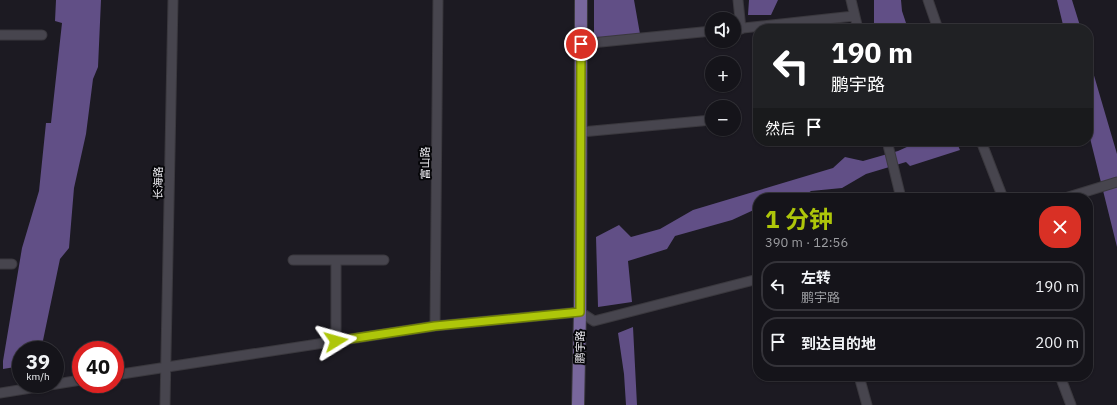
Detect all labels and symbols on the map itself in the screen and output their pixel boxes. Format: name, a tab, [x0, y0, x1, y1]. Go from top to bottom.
pin	[564, 27, 598, 61]
street label: 富山路	[418, 147, 432, 180]
street label: 长海路	[151, 166, 165, 200]
position arrow	[315, 320, 357, 362]
street label: 鹏宇路	[573, 330, 587, 364]
speed limit sign: 40	[72, 341, 124, 393]

